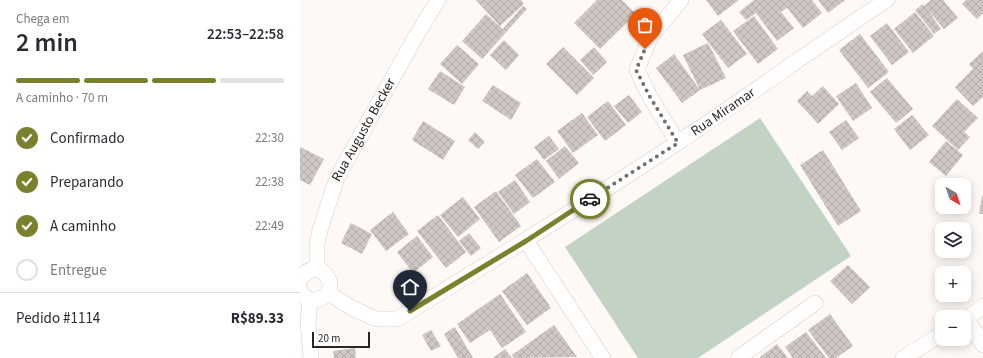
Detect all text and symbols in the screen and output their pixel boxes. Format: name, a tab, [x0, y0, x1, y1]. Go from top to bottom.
pin	[628, 8, 662, 49]
text: Chega em	[16, 10, 70, 28]
icon: bag	[634, 14, 656, 36]
text: 2 min	[16, 24, 78, 61]
text: 22:53–22:58	[207, 24, 284, 45]
street label: Rua Augusto Becker	[327, 74, 401, 185]
street label: Rua Miramar	[687, 83, 760, 141]
text: A caminho · 70 m	[16, 89, 108, 107]
icon: check	[16, 127, 38, 149]
text: Confirmado	[50, 128, 125, 149]
text: 22:30	[255, 129, 284, 147]
icon: check	[16, 171, 38, 193]
text: Preparando	[50, 172, 124, 193]
text: 22:38	[255, 173, 284, 191]
north arrow	[935, 178, 971, 214]
map controls	[935, 178, 971, 346]
courier	[570, 179, 610, 219]
icon: car	[579, 188, 601, 210]
icon: check	[16, 215, 38, 237]
text: A caminho	[50, 216, 116, 237]
text: 22:49	[255, 217, 284, 235]
button: layers	[935, 222, 971, 258]
text: Entregue	[50, 260, 107, 281]
button: +	[935, 266, 971, 302]
pin	[393, 270, 427, 311]
icon: home	[399, 276, 421, 298]
text: Pedido #1114	[16, 308, 100, 329]
text: R$89.33	[231, 308, 284, 329]
button: −	[935, 310, 971, 346]
scale bar	[312, 330, 370, 349]
text: 20 m	[318, 331, 340, 346]

